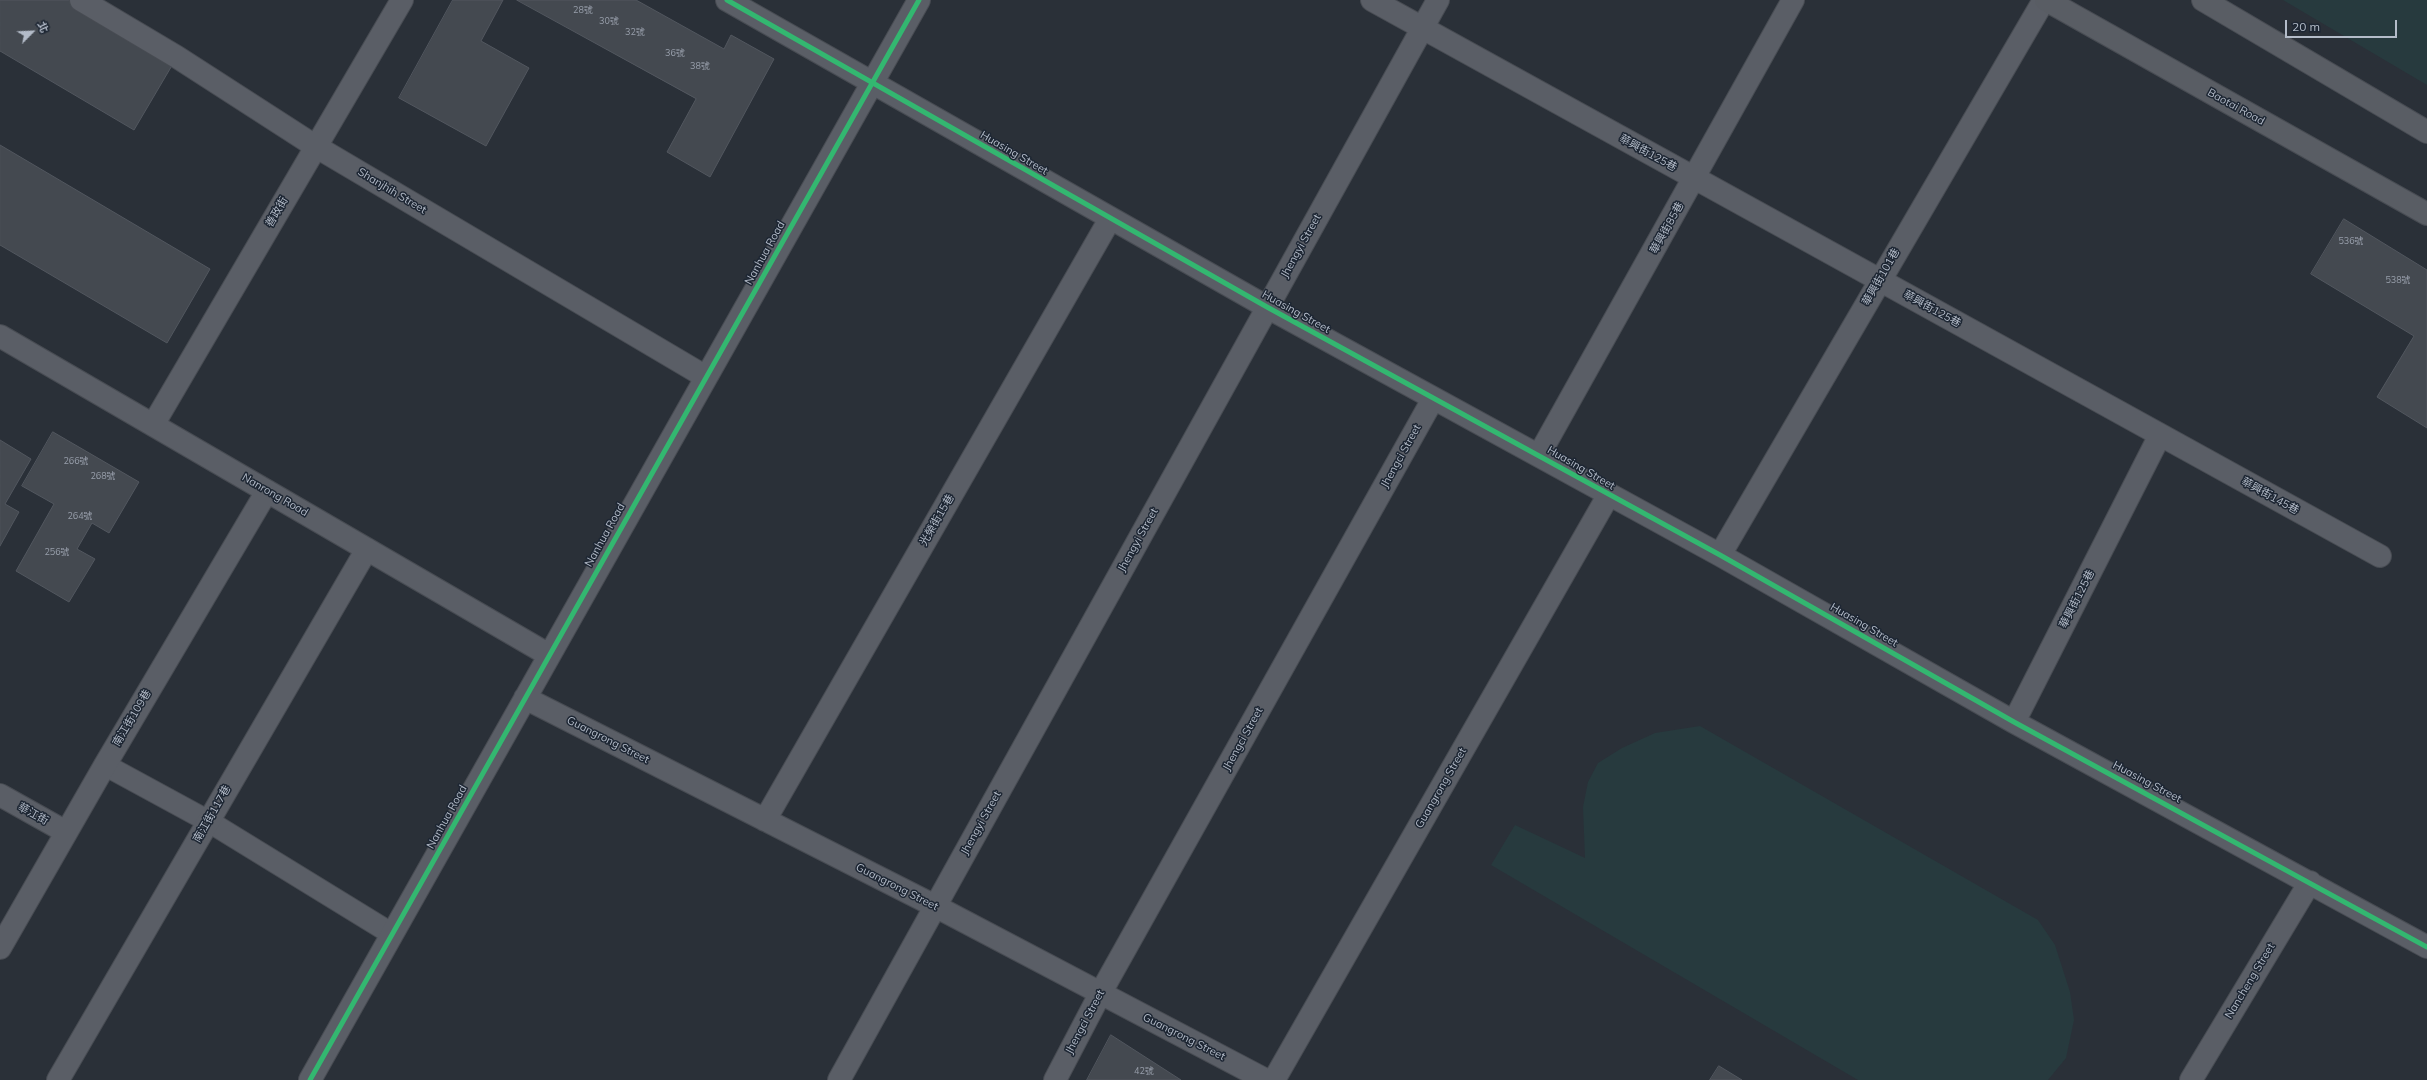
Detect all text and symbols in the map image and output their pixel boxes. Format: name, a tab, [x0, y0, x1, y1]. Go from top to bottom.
house number: 28號	[573, 5, 593, 15]
north arrow	[12, 12, 52, 52]
scale bar	[2287, 12, 2399, 38]
house number: 30號	[599, 16, 619, 26]
text: 北	[34, 19, 52, 35]
text: 20 m	[2292, 19, 2320, 34]
house number: 32號	[625, 27, 645, 37]
house number: 36號	[665, 48, 685, 58]
house number: 38號	[690, 61, 710, 71]
street label: Baotai Road	[2205, 86, 2267, 128]
street label: Huasing Street	[978, 128, 1050, 178]
street label: 華興街125巷	[1617, 132, 1679, 174]
street label: Shanjhih Street	[355, 165, 429, 217]
street label: 善政街	[263, 194, 291, 230]
street label: 華興街85巷	[1647, 200, 1687, 256]
street label: Jhengyi Street	[1278, 212, 1324, 280]
street label: Nanhua Road	[742, 219, 788, 287]
house number: 536號	[2338, 236, 2364, 246]
street label: 華興街101巷	[1859, 246, 1903, 308]
house number: 538號	[2385, 275, 2411, 285]
street label: Huasing Street	[1260, 288, 1332, 336]
street label: 華興街125巷	[1901, 288, 1963, 330]
street label: Jhengci Street	[1378, 422, 1424, 490]
street label: Huasing Street	[1545, 443, 1617, 493]
house number: 266號	[63, 456, 89, 466]
house number: 268號	[90, 471, 116, 481]
street label: Nanrong Road	[239, 471, 311, 519]
street label: 華興街145巷	[2239, 475, 2301, 517]
street label: 光榮街15巷	[917, 492, 957, 548]
street label: Nanhua Road	[582, 501, 628, 569]
street label: Jhengyi Street	[1115, 506, 1161, 574]
house number: 264號	[67, 511, 93, 521]
house number: 256號	[44, 547, 70, 557]
street label: 華興街125巷	[2057, 568, 2097, 630]
street label: Huasing Street	[1828, 600, 1900, 650]
street label: 南江街109巷	[110, 687, 154, 749]
street label: Jhengci Street	[1220, 705, 1266, 773]
street label: Guangrong Street	[565, 714, 651, 766]
street label: Guangrong Street	[1413, 745, 1469, 831]
street label: Huasing Street	[2110, 758, 2184, 806]
street label: 南江街117巷	[190, 783, 234, 845]
street label: Nanhua Road	[424, 783, 470, 851]
street label: Jhengyi Street	[958, 789, 1004, 857]
street label: 華江街	[15, 800, 51, 828]
street label: Guangrong Street	[854, 861, 940, 913]
street label: Nancheng Street	[2222, 941, 2278, 1021]
street label: Jhengci Street	[1063, 988, 1107, 1056]
street label: Guangrong Street	[1141, 1011, 1227, 1063]
house number: 42號	[1134, 1066, 1154, 1076]

